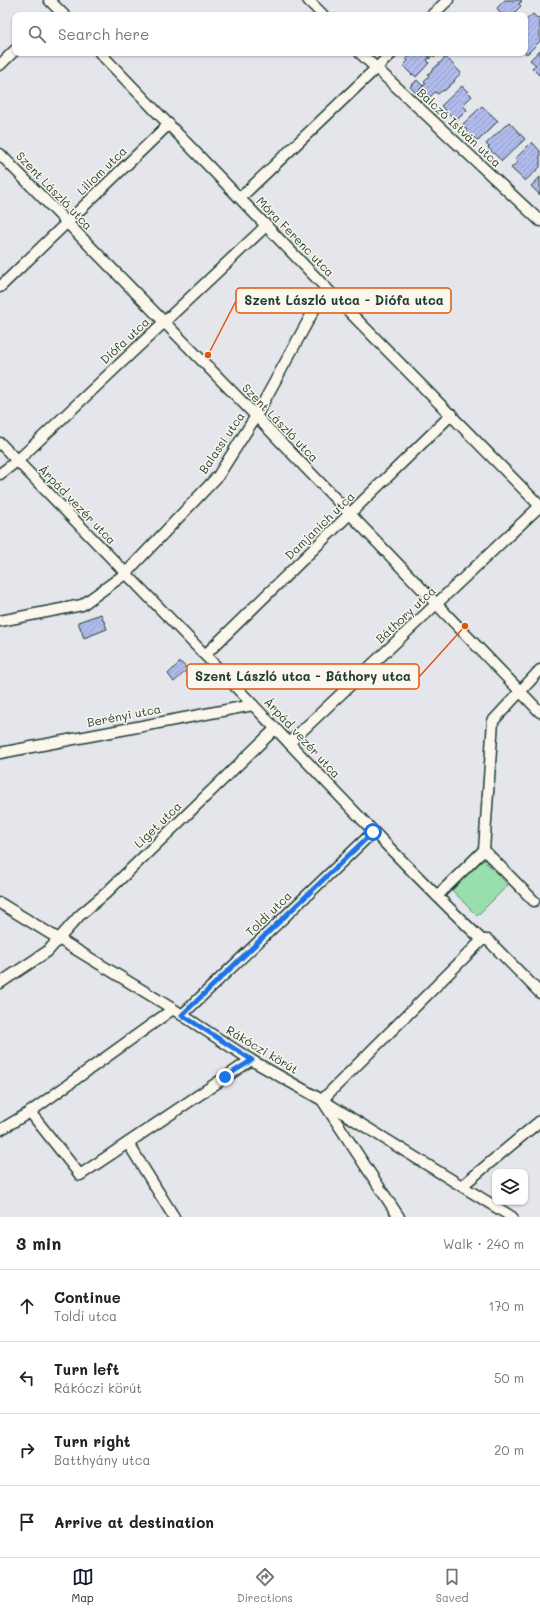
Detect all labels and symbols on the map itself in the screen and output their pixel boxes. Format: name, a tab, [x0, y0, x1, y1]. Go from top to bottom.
street label: Balczó István utca	[414, 84, 505, 170]
street label: Liliom utca	[73, 142, 130, 198]
street label: Szent László utca	[13, 148, 96, 233]
street label: Móra Ferenc utca	[253, 193, 338, 280]
callout: Szent László utca - Diófa utca	[236, 288, 451, 313]
text: Szent László utca - Diófa utca	[244, 291, 444, 308]
street label: Diófa utca	[96, 313, 152, 367]
street label: Szent László utca	[239, 380, 322, 465]
street label: Balassi utca	[195, 409, 248, 476]
street label: Árpád vezér utca	[36, 461, 120, 548]
street label: Damjanich utca	[281, 488, 358, 563]
street label: Báthory utca	[372, 582, 439, 646]
callout: Szent László utca - Báthory utca	[187, 664, 419, 689]
text: Szent László utca - Báthory utca	[195, 667, 411, 685]
street label: Árpád vezér utca	[261, 694, 344, 781]
street label: Berényi utca	[85, 700, 162, 730]
street label: Liget utca	[130, 798, 184, 851]
route start	[364, 823, 382, 841]
street label: Toldi utca	[242, 887, 295, 939]
street label: Rákóczi körút	[224, 1021, 301, 1077]
route end	[216, 1068, 234, 1086]

